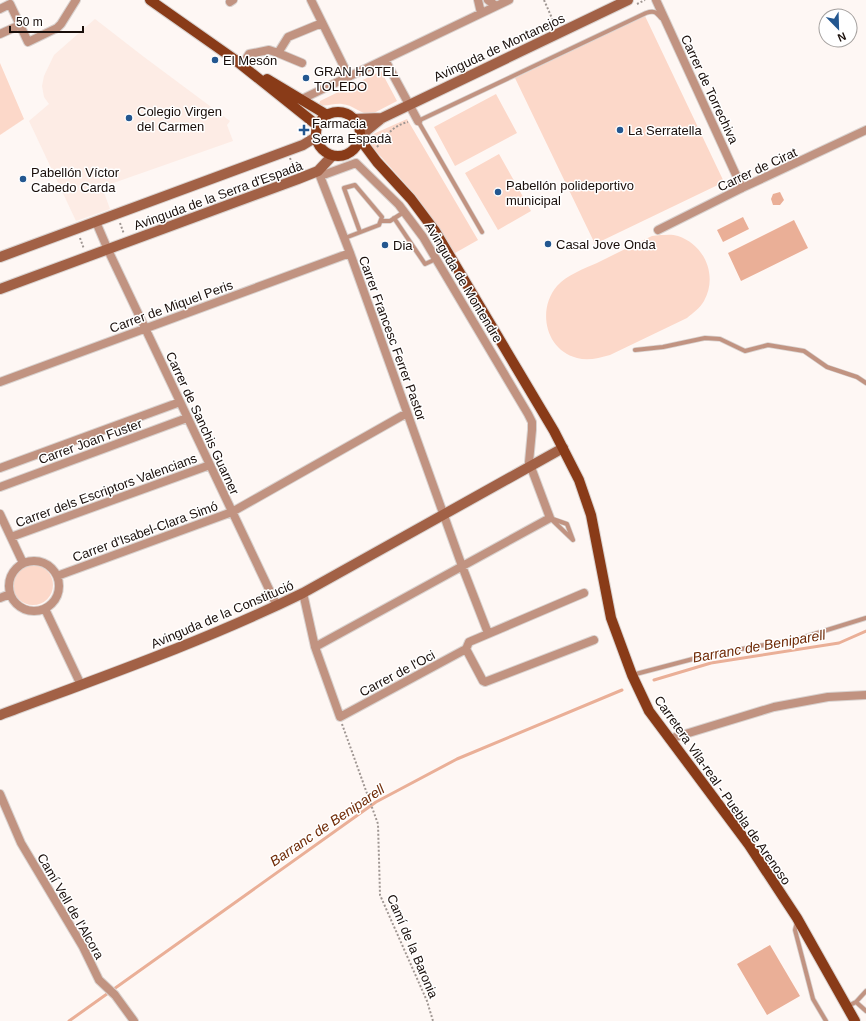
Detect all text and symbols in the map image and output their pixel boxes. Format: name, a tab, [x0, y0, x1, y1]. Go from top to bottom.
scale bar	[10, 8, 83, 34]
north arrow	[818, 8, 858, 48]
street label: Avinguda de Montanejos	[431, 10, 568, 84]
text: 50 m	[16, 15, 43, 29]
text: N	[836, 30, 848, 44]
street label: Carrer de Torrechiva	[678, 32, 742, 147]
place label: El Mesón	[223, 53, 277, 68]
marker: El Mesón	[210, 55, 220, 65]
place label: GRAN HOTEL TOLEDO	[314, 64, 399, 94]
marker: GRAN HOTEL TOLEDO	[301, 73, 311, 83]
place label: Colegio Virgen del Carmen	[137, 104, 222, 134]
marker: Colegio Virgen del Carmen	[124, 113, 134, 123]
place label: Farmacia Serra Espadà	[312, 116, 392, 146]
place label: La Serratella	[628, 123, 702, 138]
marker: Farmacia Serra Espadà	[299, 125, 309, 135]
marker: La Serratella	[615, 125, 625, 135]
street label: Carrer de Cirat	[715, 144, 800, 194]
street label: Avinguda de la Serra d'Espadà	[132, 158, 305, 233]
place label: Pabellón Víctor Cabedo Carda	[31, 165, 120, 195]
marker: Pabellón Víctor Cabedo Carda	[18, 174, 28, 184]
place label: Pabellón polideportivo municipal	[506, 178, 634, 208]
marker: Pabellón polideportivo municipal	[493, 187, 503, 197]
street label: Avinguda de Montendre	[422, 219, 505, 345]
place label: Casal Jove Onda	[556, 237, 656, 252]
place label: Dia	[393, 238, 413, 253]
marker: Casal Jove Onda	[543, 239, 553, 249]
marker: Dia	[380, 240, 390, 250]
street label: Carrer Francesc Ferrer Pastor	[356, 254, 430, 423]
street label: Carrer de Miquel Peris	[108, 277, 235, 336]
street label: Carrer de Sanchis Guarner	[163, 349, 243, 498]
street label: Carrer Joan Fuster	[36, 416, 145, 467]
street label: Carrer dels Escriptors Valencians	[13, 450, 199, 530]
street label: Carrer d'Isabel-Clara Simó	[70, 498, 220, 565]
street label: Avinguda de la Constitució	[149, 578, 296, 651]
water label: Barranc de Beniparell	[691, 626, 828, 666]
street label: Carrer de l'Oci	[357, 647, 438, 700]
street label: Carretera Vila-real - Puebla de Arenoso	[651, 693, 794, 888]
water label: Barranc de Beniparell	[267, 780, 388, 869]
street label: Camí Vell de l'Alcora	[34, 851, 107, 962]
street label: Camí de la Baronia	[384, 892, 441, 1001]

